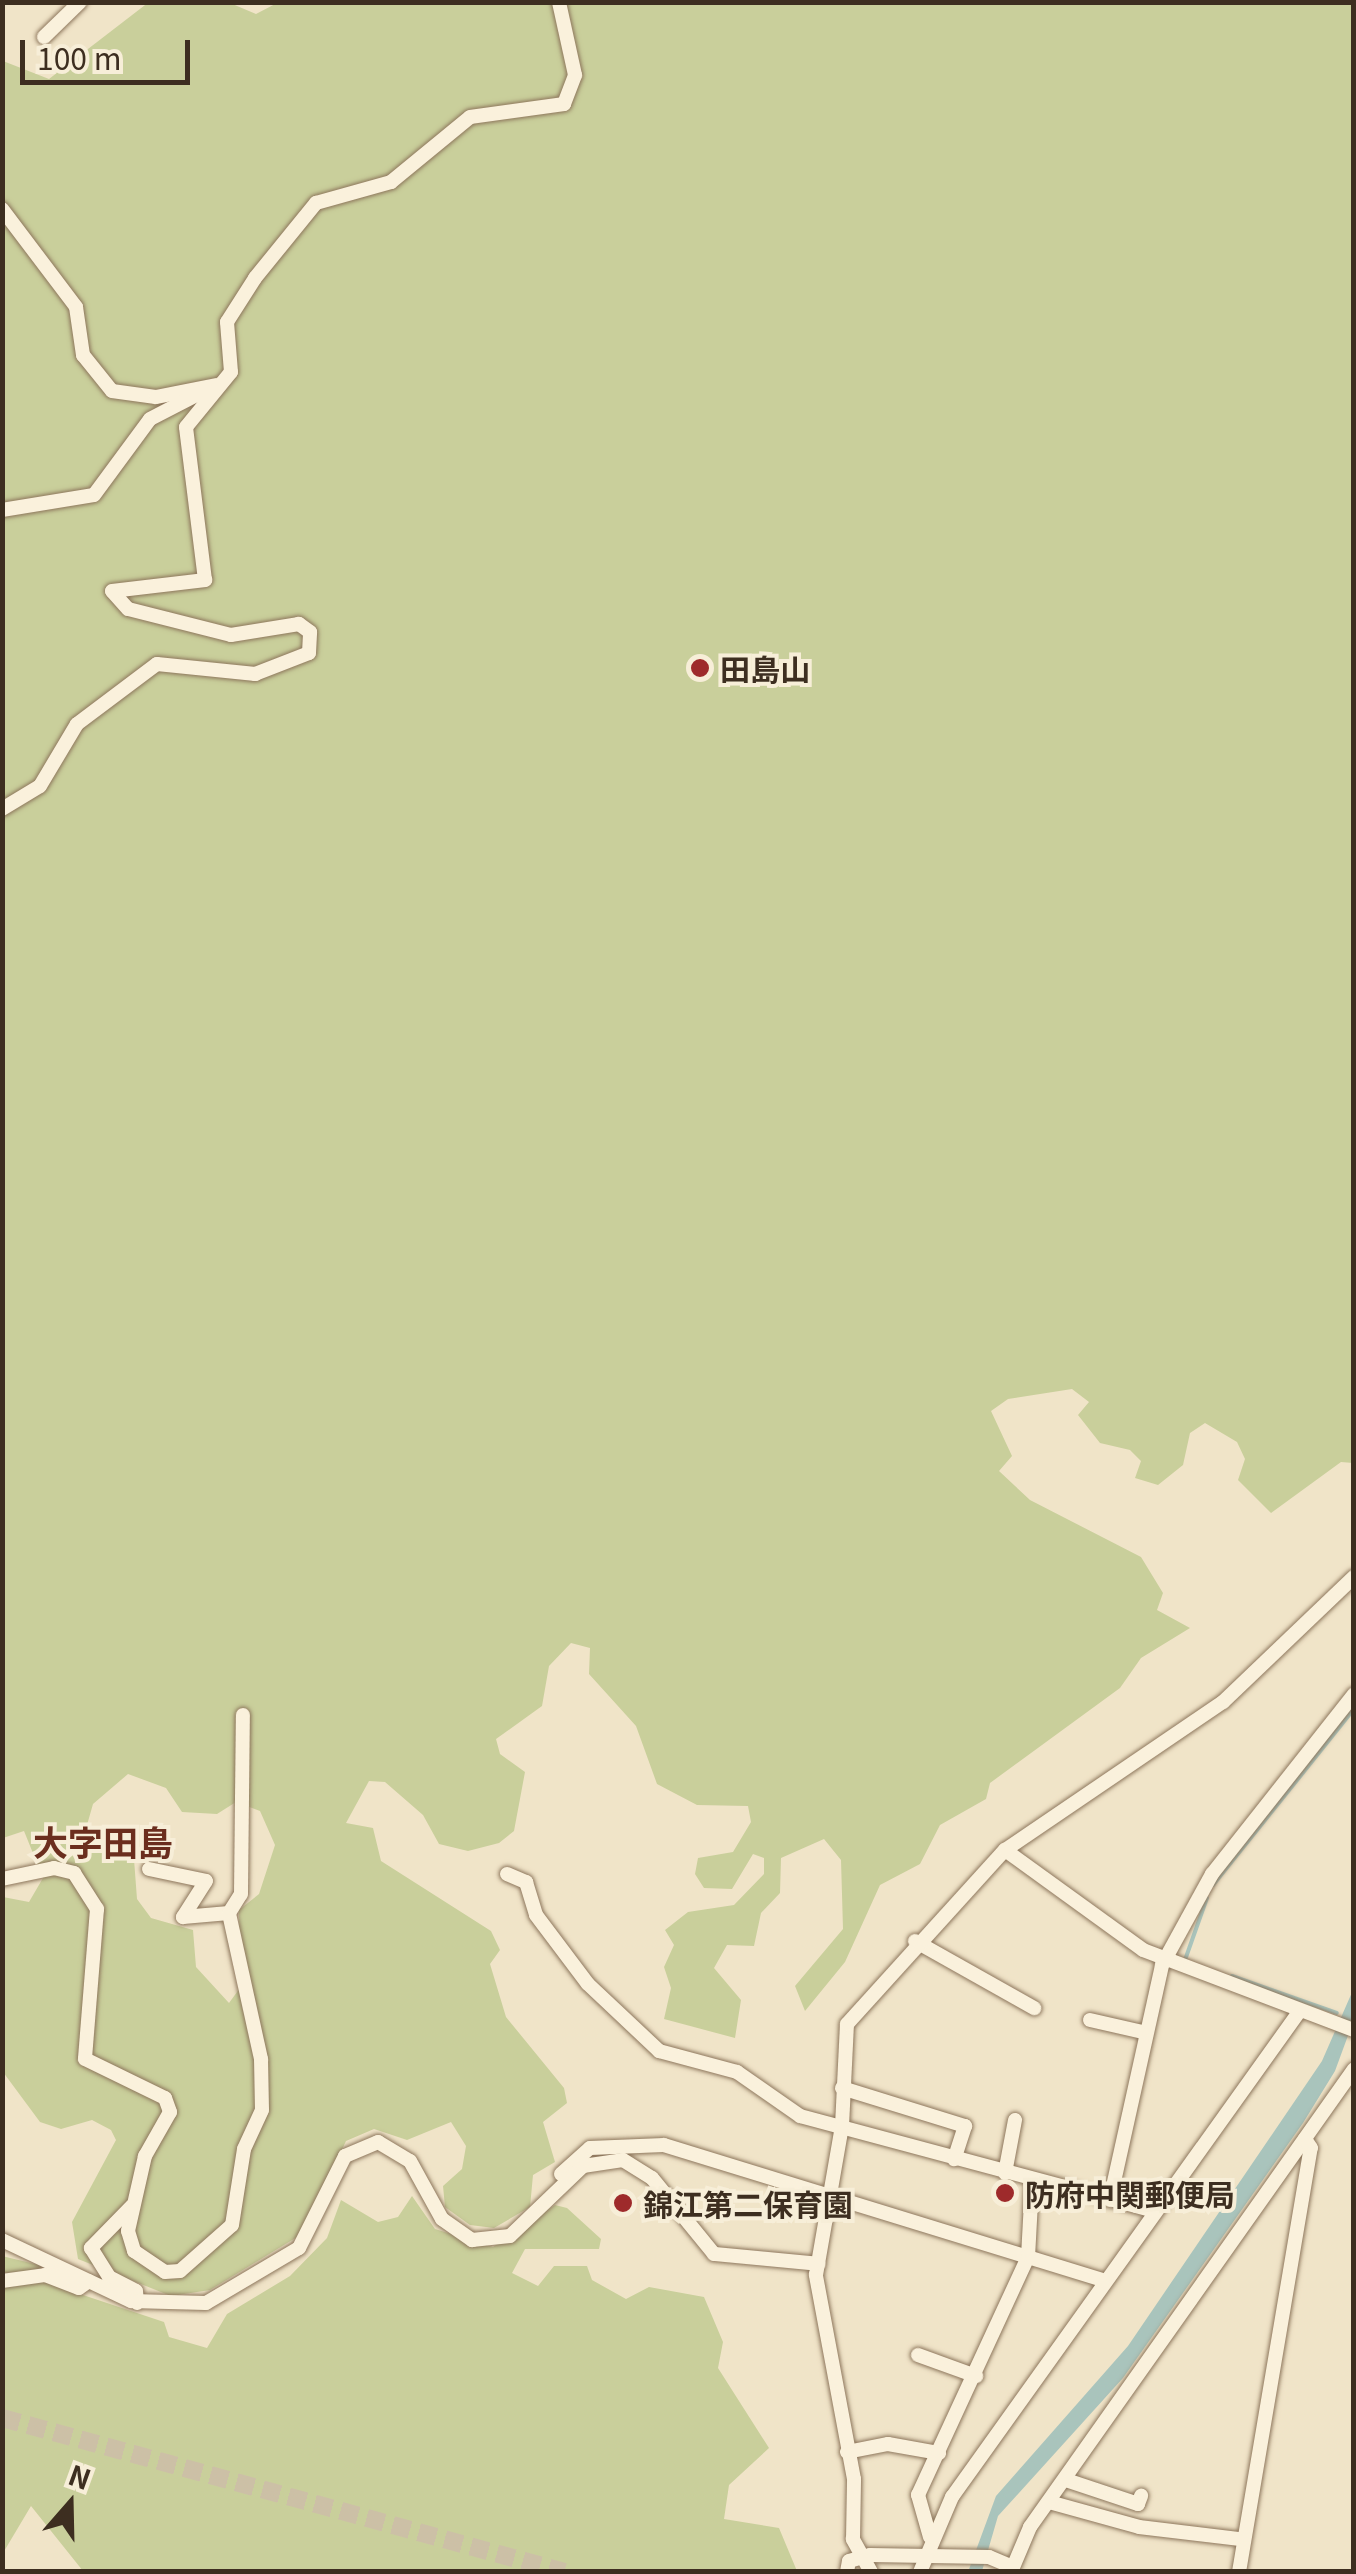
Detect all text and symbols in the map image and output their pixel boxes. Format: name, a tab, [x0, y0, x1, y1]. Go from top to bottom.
scale bar	[25, 20, 195, 82]
text: 100 m	[37, 35, 121, 79]
place label: 田島山	[720, 650, 810, 686]
marker: 田島山	[689, 657, 711, 679]
district label: 大字田島	[33, 1820, 173, 1862]
place label: 防府中関郵便局	[1025, 2175, 1235, 2211]
marker: 防府中関郵便局	[994, 2182, 1016, 2204]
place label: 錦江第二保育園	[643, 2185, 853, 2221]
marker: 錦江第二保育園	[612, 2192, 634, 2214]
text: N	[64, 2453, 97, 2498]
north arrow	[20, 2454, 120, 2554]

